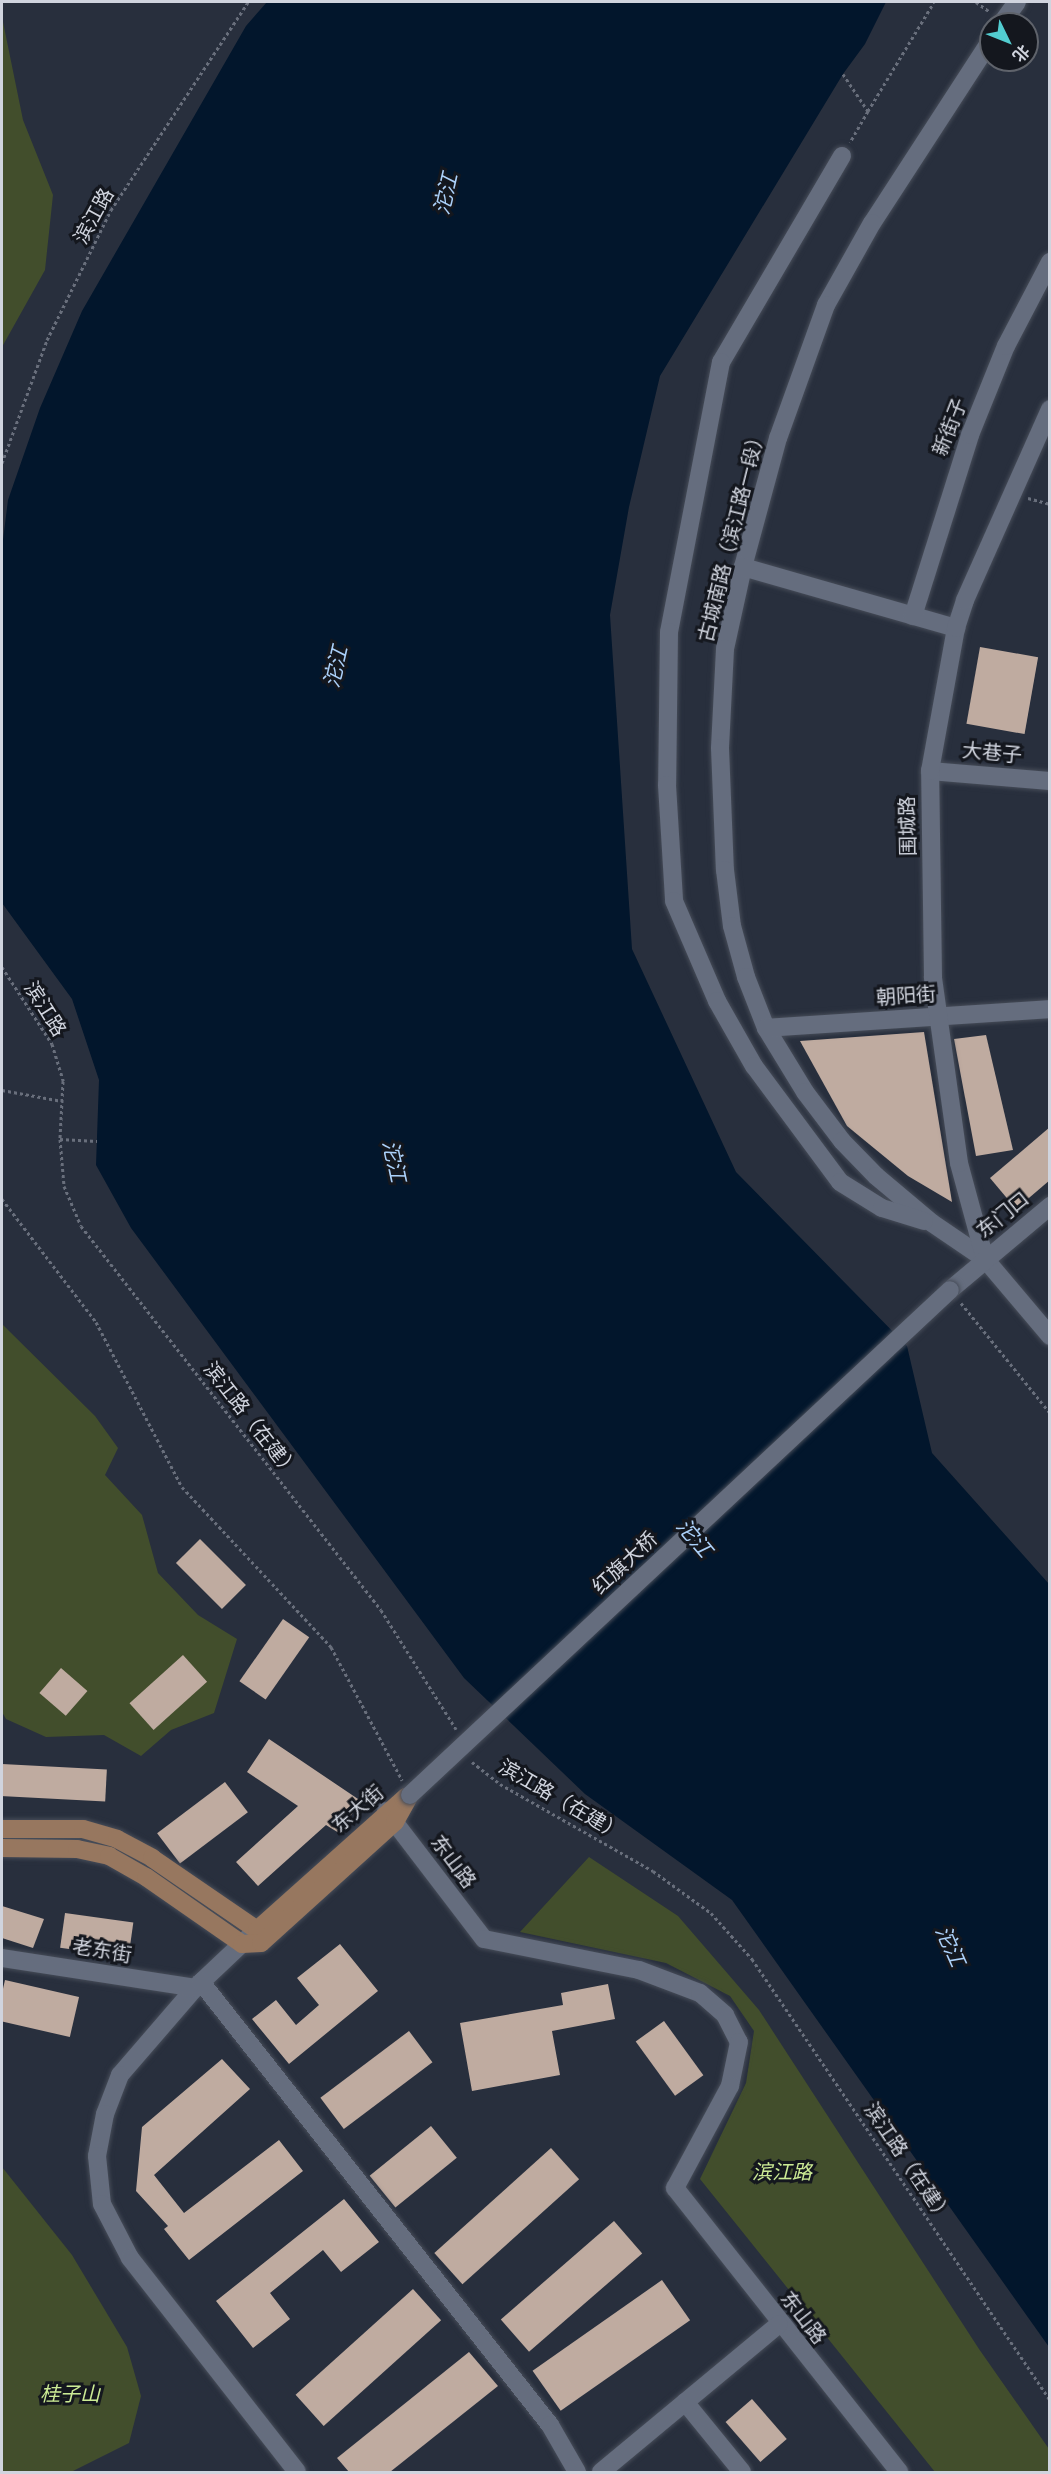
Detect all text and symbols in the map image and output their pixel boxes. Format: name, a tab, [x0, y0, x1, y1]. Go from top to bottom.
north arrow	[979, 12, 1039, 72]
text: 北	[1009, 41, 1033, 66]
water label: 沱江	[429, 171, 463, 217]
street label: 滨江路	[69, 184, 119, 248]
street label: 新街子	[928, 395, 972, 459]
street label: 古城南路（滨江路一段）	[694, 425, 770, 645]
water label: 沱江	[319, 644, 353, 690]
street label: 大巷子	[961, 738, 1023, 768]
street label: 围城路	[895, 796, 921, 856]
street label: 滨江路	[19, 977, 71, 1041]
street label: 朝阳街	[875, 982, 937, 1010]
water label: 沱江	[377, 1138, 411, 1184]
street label: 东门口	[972, 1187, 1034, 1243]
street label: 滨江路（在建）	[198, 1357, 304, 1483]
water label: 沱江	[671, 1514, 717, 1562]
street label: 红旗大桥	[588, 1527, 662, 1599]
street label: 滨江路（在建）	[494, 1755, 628, 1845]
street label: 东大街	[327, 1780, 389, 1838]
street label: 东山路	[425, 1831, 481, 1893]
water label: 沱江	[930, 1922, 970, 1970]
street label: 老东街	[70, 1934, 134, 1968]
street label: 滨江路（在建）	[859, 2098, 957, 2228]
park label: 滨江路	[752, 2160, 812, 2184]
street label: 东山路	[775, 2287, 831, 2349]
park label: 桂子山	[40, 2382, 100, 2406]

